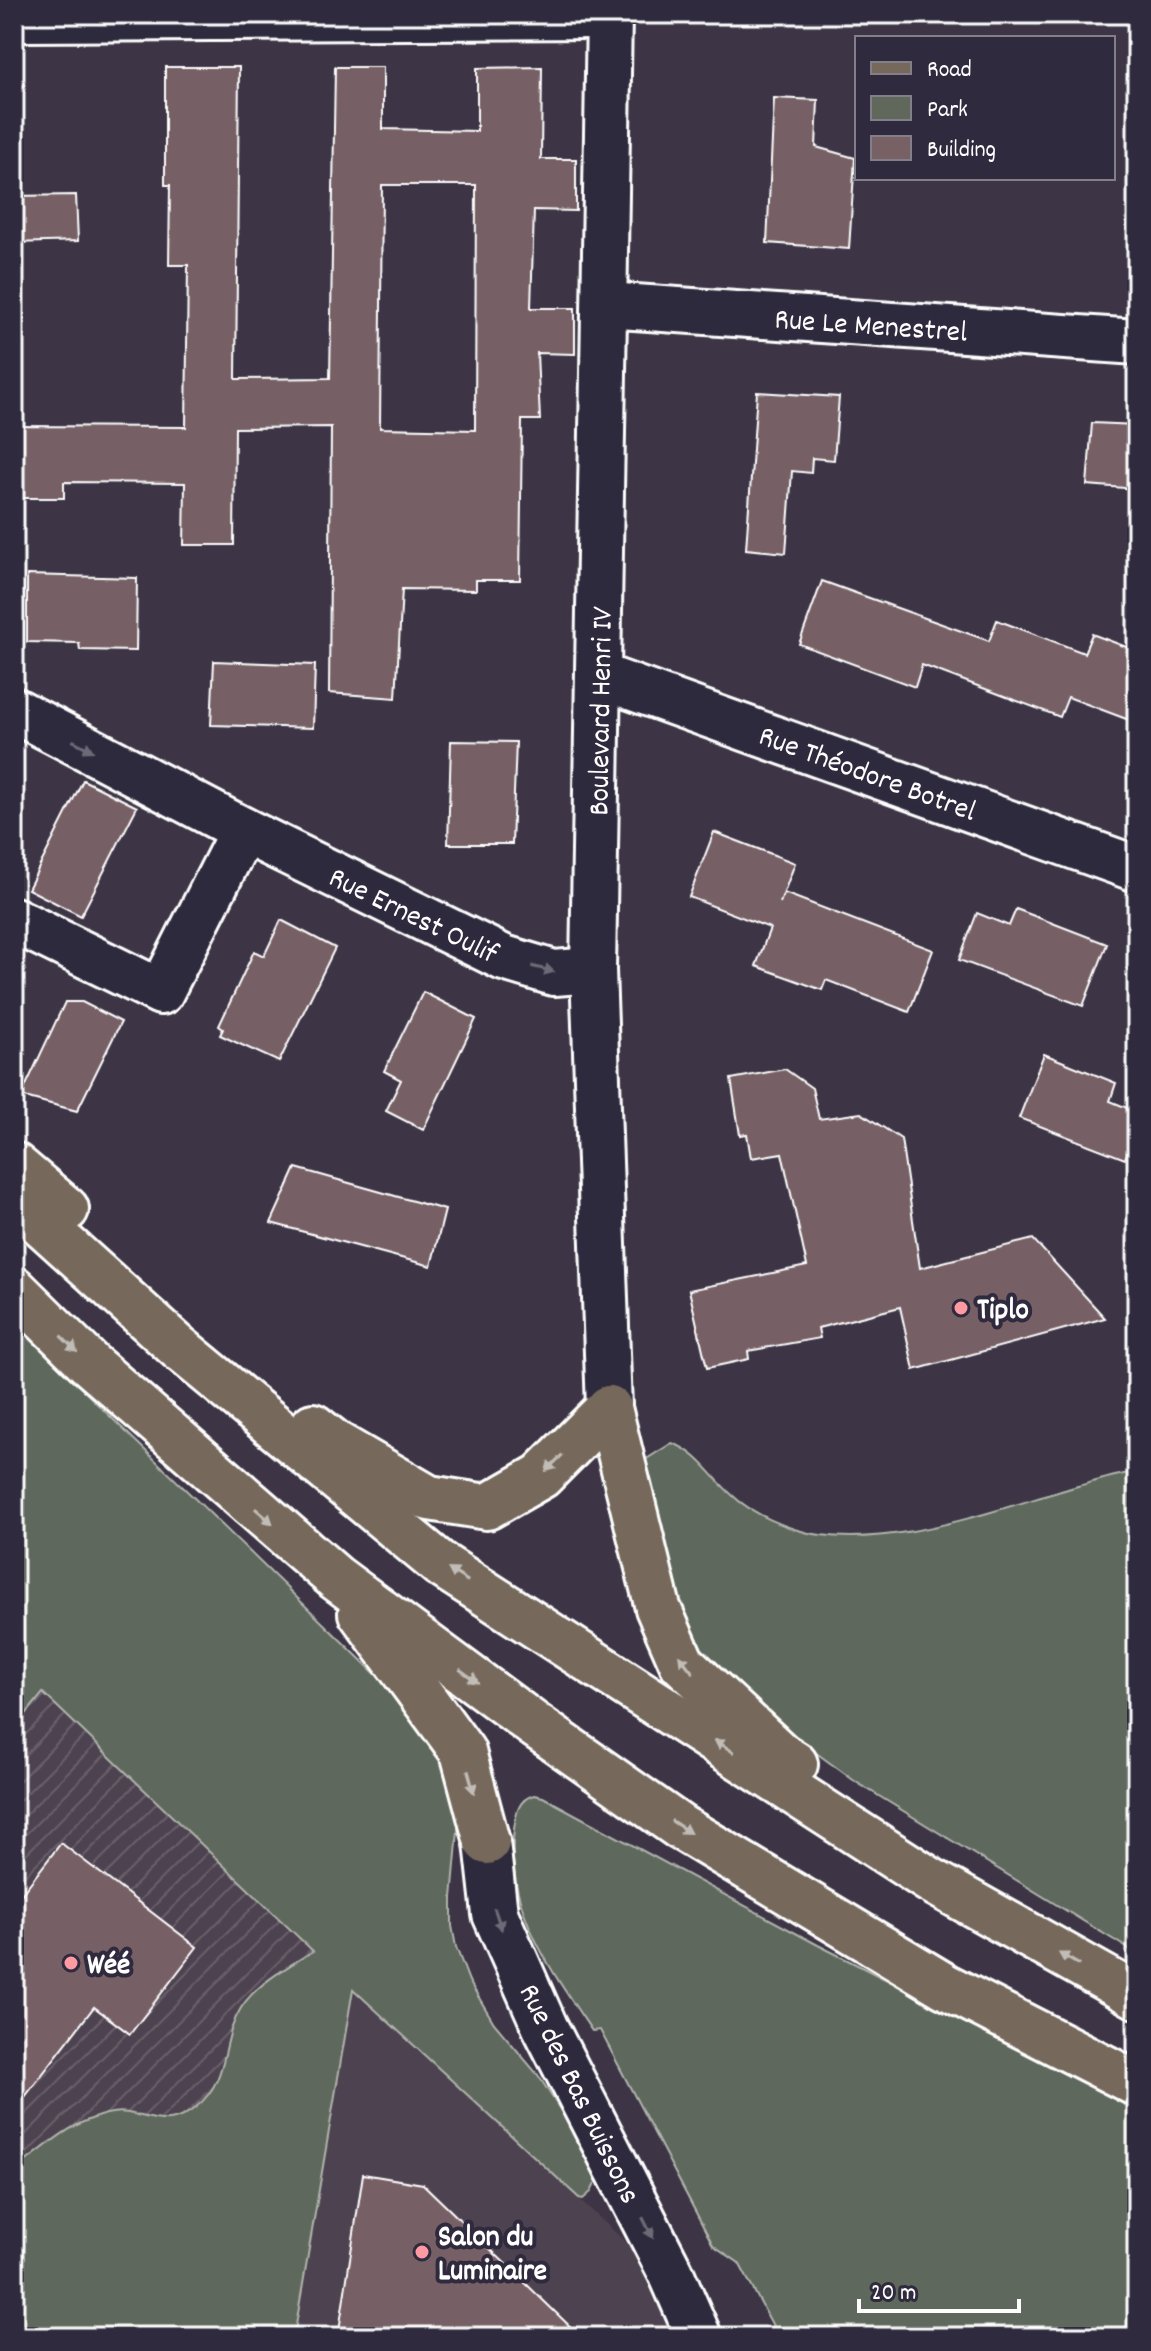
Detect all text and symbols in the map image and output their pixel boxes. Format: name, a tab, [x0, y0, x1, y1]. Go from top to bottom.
legend	[855, 36, 1115, 180]
text: Road	[927, 54, 972, 88]
text: Park	[927, 94, 968, 128]
text: Building	[927, 134, 996, 168]
street label: Rue Le Menestrel	[773, 300, 968, 357]
street label: Boulevard Henri IV	[580, 606, 627, 816]
street label: Rue Théodore Botrel	[752, 717, 981, 835]
one-way arrow	[72, 739, 94, 753]
street label: Rue Ernest Oulif	[320, 859, 505, 978]
one-way arrow	[531, 963, 556, 976]
place label: Tiplo	[977, 1291, 1029, 1334]
marker: Tiplo	[952, 1299, 970, 1317]
one-way arrow	[60, 1334, 78, 1353]
one-way arrow	[545, 1453, 564, 1472]
one-way arrow	[254, 1507, 274, 1524]
one-way arrow	[447, 1569, 469, 1583]
one-way arrow	[679, 1654, 695, 1674]
one-way arrow	[459, 1668, 479, 1684]
one-way arrow	[713, 1739, 734, 1754]
one-way arrow	[466, 1769, 478, 1794]
one-way arrow	[670, 1819, 692, 1834]
one-way arrow	[493, 1907, 505, 1931]
place label: Wéé	[87, 1946, 130, 1989]
one-way arrow	[1057, 1952, 1080, 1966]
marker: Wéé	[62, 1954, 80, 1972]
street label: Rue des Bas Buissons	[505, 1978, 649, 2212]
one-way arrow	[641, 2217, 655, 2240]
place label: Salon du Luminaire	[438, 2218, 547, 2295]
marker: Salon du Luminaire	[413, 2243, 431, 2261]
scale bar	[859, 2263, 1019, 2313]
text: 20 m	[871, 2277, 917, 2311]

